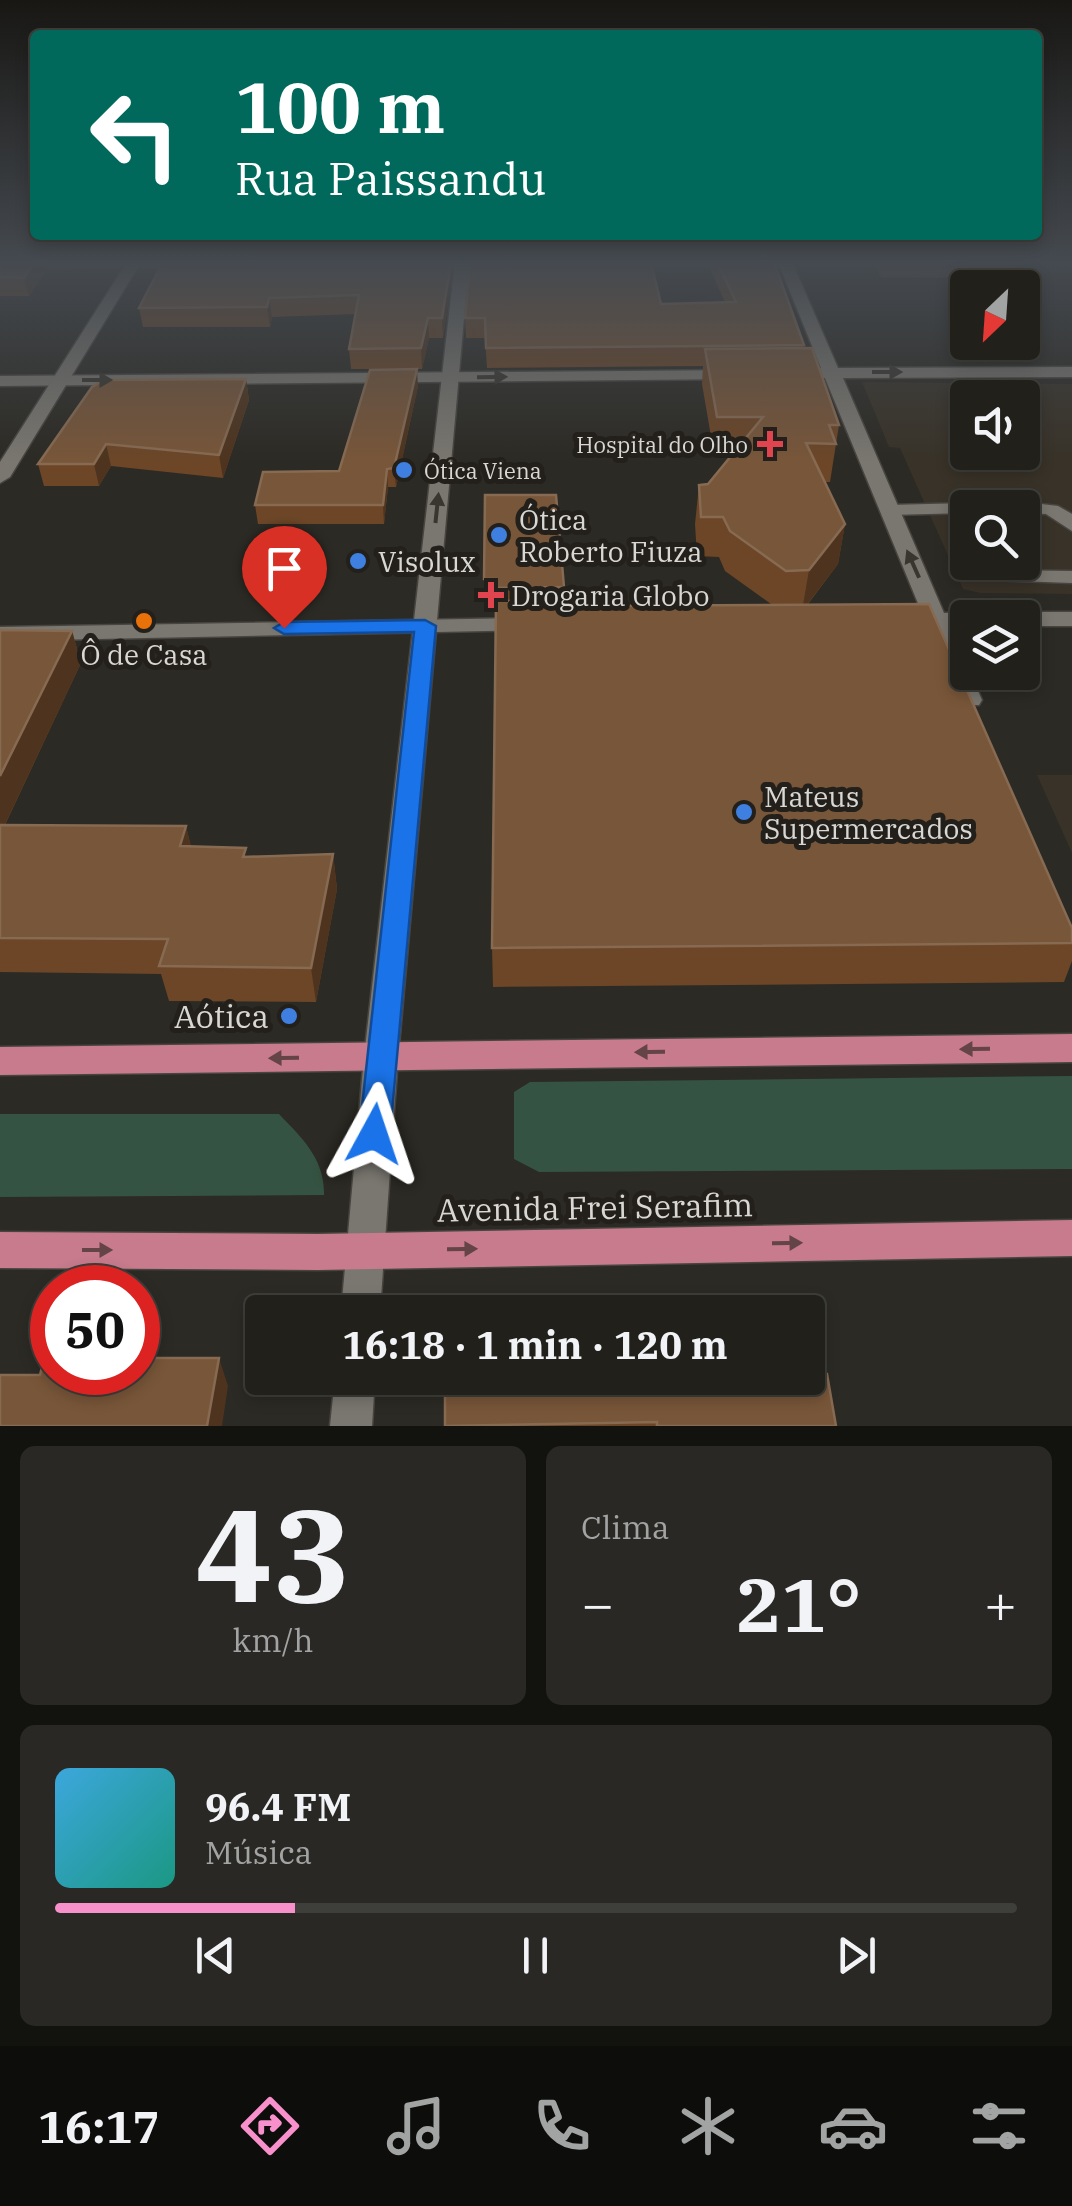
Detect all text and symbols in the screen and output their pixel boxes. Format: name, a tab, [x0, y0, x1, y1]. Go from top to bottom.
text: 100 m	[235, 61, 445, 152]
icon: left	[70, 70, 200, 200]
text: Rua Paissandu	[235, 149, 546, 207]
north arrow	[950, 270, 1040, 360]
map controls	[950, 270, 1040, 690]
one-way arrow	[872, 364, 904, 380]
one-way arrow	[477, 369, 509, 385]
one-way arrow	[82, 372, 114, 388]
button: sound	[950, 380, 1040, 470]
place label: Hospital do Olho	[576, 430, 748, 459]
marker: Hospital do Olho	[757, 431, 783, 457]
place label: Ótica Viena	[424, 456, 542, 485]
marker: Ótica Viena	[393, 459, 415, 481]
button: search	[950, 490, 1040, 580]
one-way arrow	[430, 491, 446, 523]
place label: Ótica Roberto Fiuza	[519, 501, 703, 570]
marker: Ótica Roberto Fiuza	[488, 524, 510, 546]
pin	[242, 526, 327, 629]
icon: arrive	[257, 541, 312, 596]
place label: Visolux	[378, 543, 476, 580]
one-way arrow	[905, 549, 921, 579]
marker: Visolux	[347, 550, 369, 572]
place label: Drogaria Globo	[511, 577, 710, 614]
marker: Drogaria Globo	[480, 584, 502, 606]
button: layers	[950, 600, 1040, 690]
marker: Ô de Casa	[133, 610, 155, 632]
place label: Ô de Casa	[80, 636, 208, 673]
place label: Mateus Supermercados	[764, 778, 973, 847]
marker: Mateus Supermercados	[733, 801, 755, 823]
place label: Aótica	[174, 995, 269, 1037]
marker: Aótica	[278, 1005, 300, 1027]
one-way arrow	[958, 1041, 990, 1057]
one-way arrow	[633, 1044, 665, 1060]
one-way arrow	[267, 1050, 299, 1066]
position arrow	[322, 1082, 426, 1186]
street label: Avenida Frei Serafim	[437, 1183, 753, 1231]
one-way arrow	[772, 1235, 804, 1251]
one-way arrow	[447, 1241, 479, 1257]
one-way arrow	[82, 1242, 114, 1258]
speed limit sign: 50	[30, 1265, 160, 1395]
text: 16:18 · 1 min · 120 m	[342, 1320, 728, 1369]
text: 43	[195, 1469, 351, 1638]
text: Clima	[581, 1506, 669, 1548]
text: 21°	[736, 1555, 862, 1653]
text: −	[581, 1568, 614, 1639]
text: +	[984, 1568, 1017, 1639]
text: km/h	[233, 1619, 313, 1661]
text: 96.4 FM	[205, 1782, 351, 1831]
text: Música	[205, 1831, 312, 1873]
icon: previous	[188, 1928, 243, 1983]
icon: pause	[508, 1928, 563, 1983]
icon: next	[829, 1928, 884, 1983]
icon: directions	[235, 2091, 305, 2161]
icon: music	[381, 2091, 451, 2161]
icon: phone	[527, 2091, 597, 2161]
icon: climate	[673, 2091, 743, 2161]
icon: car	[818, 2091, 888, 2161]
icon: filters	[964, 2091, 1034, 2161]
text: 16:17	[38, 2097, 160, 2155]

